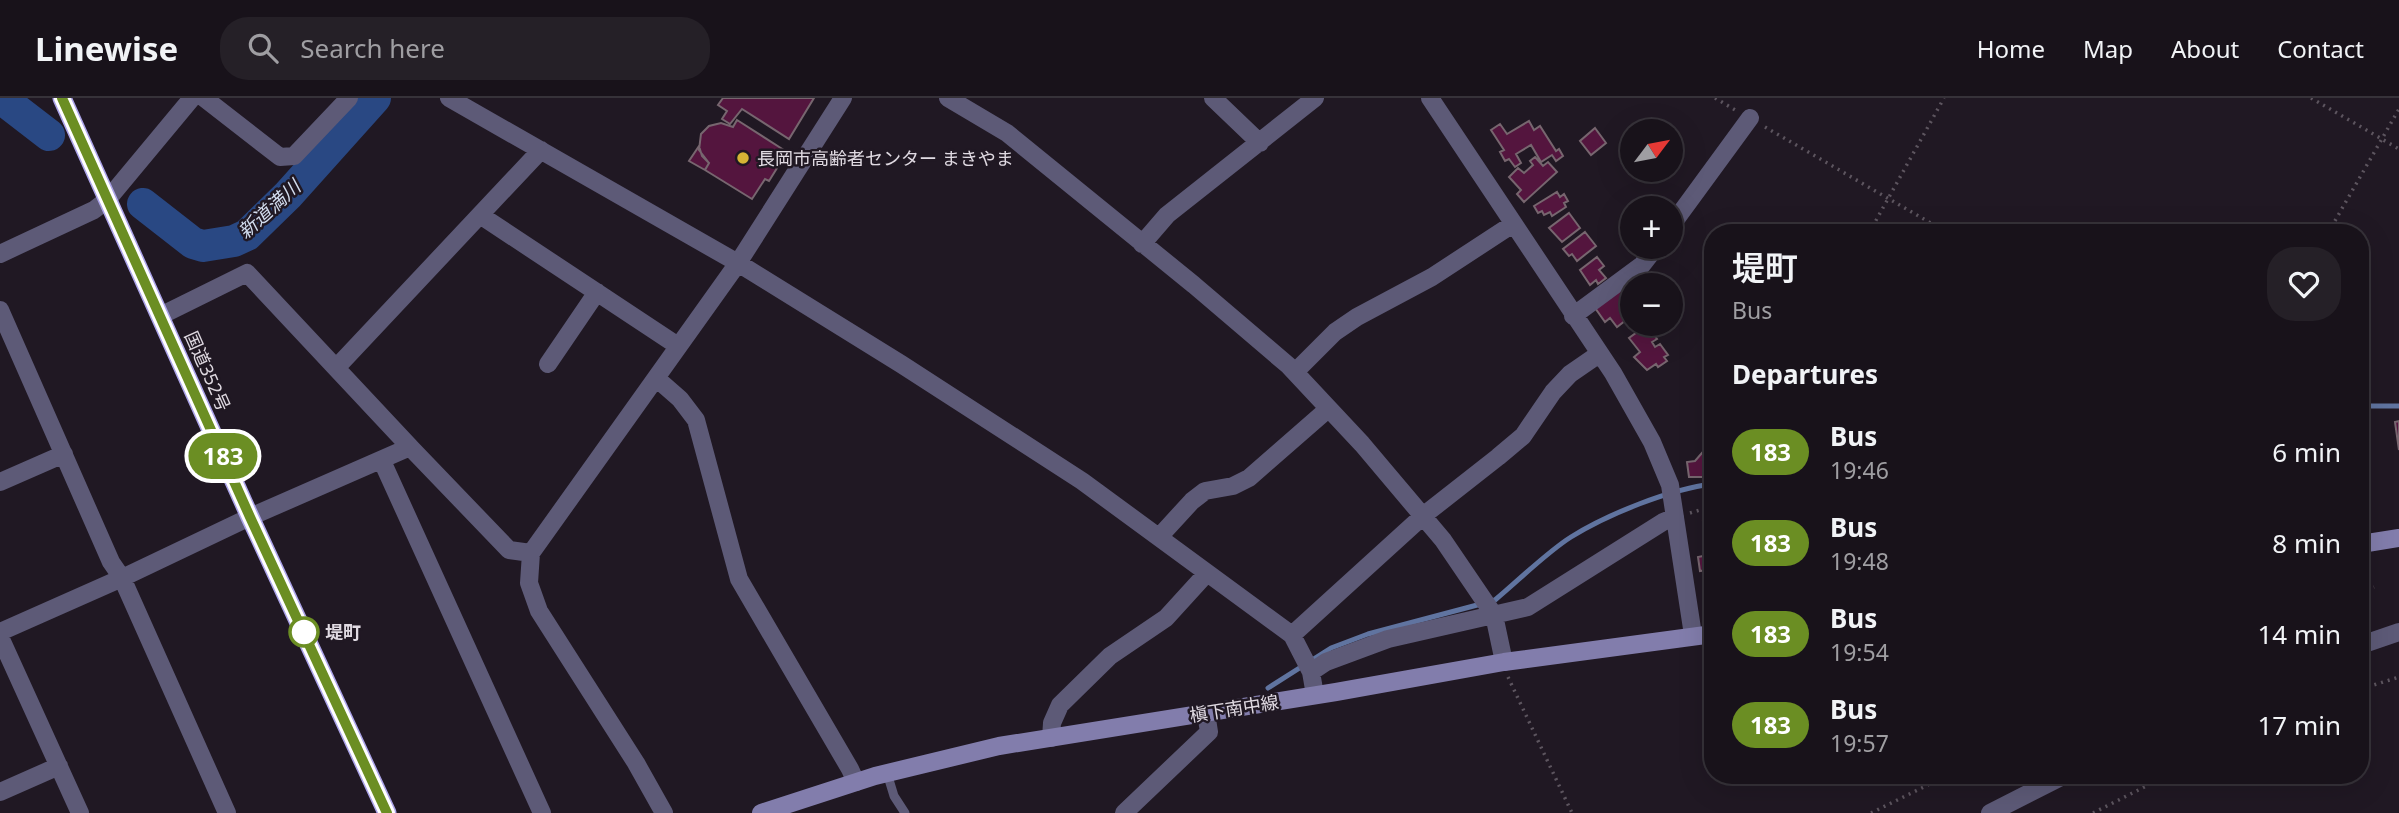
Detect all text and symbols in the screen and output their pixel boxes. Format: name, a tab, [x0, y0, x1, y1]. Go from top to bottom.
search box	[220, 17, 710, 80]
text: Linewise	[35, 26, 178, 71]
icon: search	[244, 29, 282, 67]
text: Search here	[300, 30, 445, 66]
text: Home	[1977, 32, 2045, 65]
text: Map	[2083, 32, 2133, 65]
text: About	[2171, 32, 2239, 65]
text: Contact	[2277, 32, 2364, 65]
north arrow	[1620, 119, 1684, 182]
map controls	[1620, 119, 1683, 336]
place label: 長岡市高齢者センター まきやま	[757, 146, 1014, 170]
marker: 長岡市高齢者センター まきやま	[735, 150, 751, 166]
water label: 新道満川	[232, 173, 307, 244]
button: +	[1620, 196, 1683, 259]
text: 堤町	[1732, 245, 1798, 290]
button: heart	[2267, 247, 2341, 321]
button: −	[1620, 273, 1683, 336]
text: Bus	[1732, 294, 1772, 326]
street label: 国道352号	[180, 327, 236, 415]
text: Departures	[1732, 356, 1878, 392]
text: Bus	[1830, 418, 1877, 454]
line badge: 183	[183, 433, 263, 479]
text: 6 min	[2272, 434, 2341, 470]
text: 183	[1750, 435, 1791, 468]
text: 183	[202, 439, 244, 472]
text: 19:46	[1830, 454, 1889, 486]
text: Bus	[1830, 509, 1877, 545]
text: 8 min	[2272, 525, 2341, 561]
text: 183	[1750, 526, 1791, 559]
text: 19:48	[1830, 545, 1889, 577]
text: Bus	[1830, 600, 1877, 636]
text: 14 min	[2257, 616, 2341, 652]
marker: 堤町	[289, 617, 319, 647]
text: 183	[1750, 617, 1791, 650]
place label: 堤町	[325, 620, 361, 644]
text: 19:54	[1830, 636, 1889, 668]
street label: 槇下南中線	[1188, 689, 1280, 727]
text: Bus	[1830, 691, 1877, 727]
text: 17 min	[2257, 707, 2341, 743]
text: 183	[1750, 708, 1791, 741]
text: 19:57	[1830, 727, 1889, 759]

